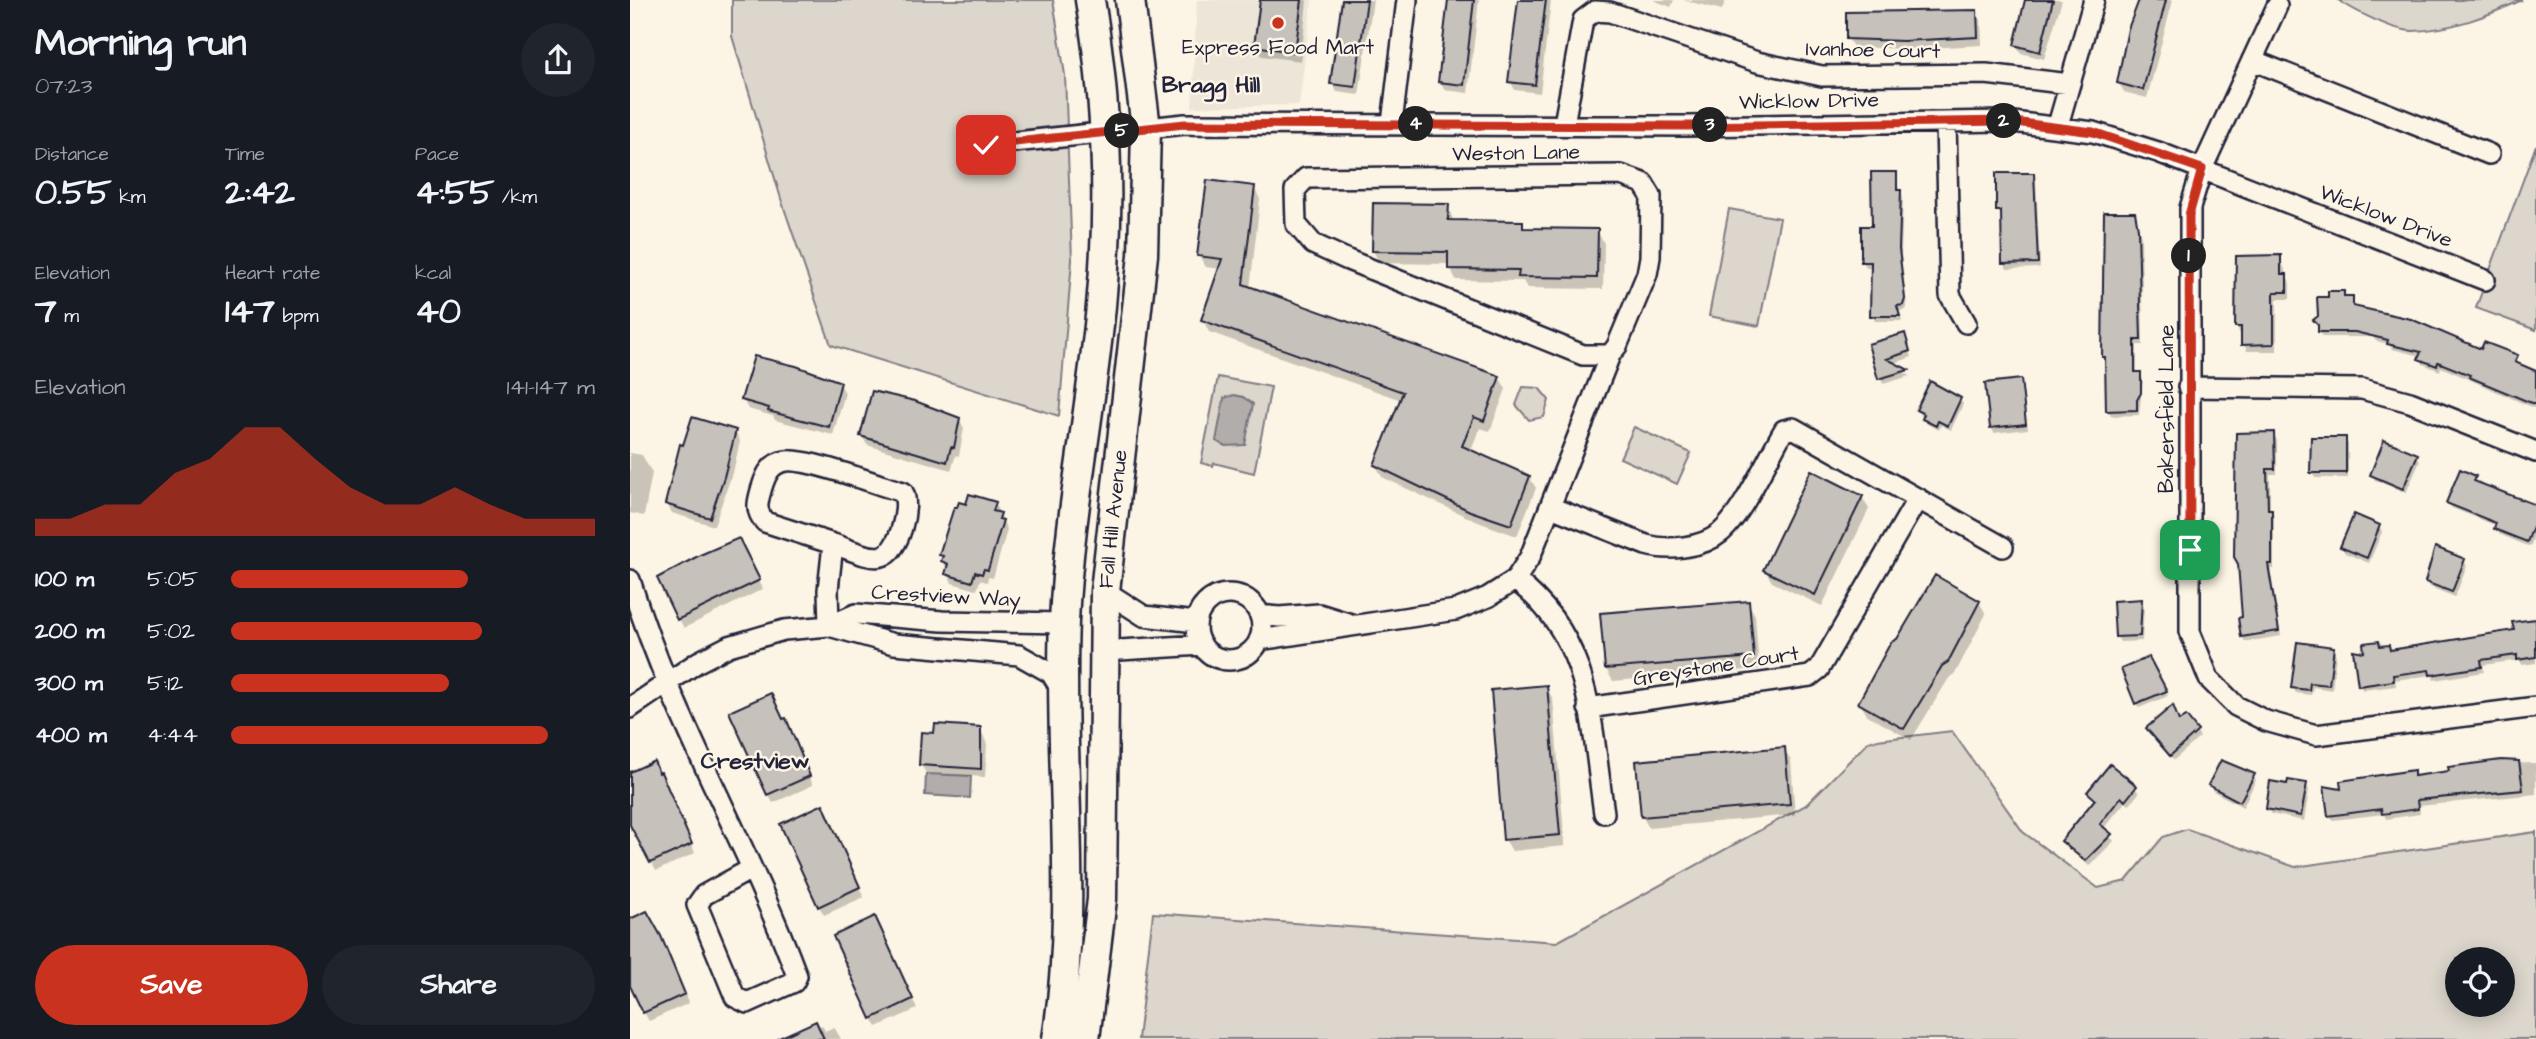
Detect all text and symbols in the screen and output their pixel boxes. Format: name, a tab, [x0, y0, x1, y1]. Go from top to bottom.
marker: Express Food Mart	[1270, 15, 1286, 31]
text: Morning run	[35, 18, 247, 70]
button: share	[521, 23, 595, 97]
place label: Express Food Mart	[1182, 33, 1374, 63]
street label: Ivanhoe Court	[1805, 34, 1941, 66]
district label: Bragg Hill	[1162, 69, 1261, 102]
text: 07:23	[35, 70, 92, 102]
street label: Wicklow Drive	[1739, 85, 1879, 117]
pin: 2	[1986, 104, 2022, 138]
pin: 4	[1398, 106, 1434, 142]
text: 2	[1998, 107, 2009, 134]
pin: 3	[1692, 108, 1728, 142]
text: 4	[1409, 110, 1422, 137]
text: 3	[1705, 111, 1714, 138]
pin: 5	[1105, 114, 1140, 148]
pin	[956, 115, 1016, 175]
text: 5	[1115, 117, 1128, 144]
icon: check	[967, 126, 1005, 164]
street label: Weston Lane	[1452, 137, 1580, 169]
text: Distance	[35, 141, 109, 168]
text: Time	[225, 141, 265, 168]
text: Pace	[415, 141, 459, 168]
text: 0.55	[35, 168, 112, 217]
text: 2:42	[225, 168, 295, 217]
text: 4:55	[415, 168, 494, 217]
street label: Wicklow Drive	[2315, 177, 2457, 255]
text: km	[112, 184, 146, 211]
text: /km	[494, 184, 537, 211]
pin: 1	[2172, 238, 2206, 274]
text: 1	[2187, 242, 2190, 269]
text: Elevation	[35, 260, 110, 287]
text: Heart rate	[225, 260, 320, 287]
text: kcal	[415, 260, 451, 287]
text: 7	[35, 287, 57, 336]
text: 147	[225, 287, 275, 336]
text: 40	[415, 287, 461, 336]
text: m	[57, 303, 79, 330]
text: bpm	[275, 303, 318, 330]
street label: Bakersfield Lane	[2152, 325, 2181, 493]
text: Elevation	[35, 371, 126, 403]
text: 141–147 m	[506, 371, 595, 403]
street label: Fall Hill Avenue	[1091, 448, 1135, 590]
pin	[2160, 520, 2220, 580]
icon: arrive	[2171, 531, 2209, 569]
text: 100 m	[35, 563, 94, 595]
text: 5:05	[147, 563, 198, 595]
street label: Crestview Way	[870, 578, 1022, 616]
text: 200 m	[35, 615, 104, 647]
text: 5:02	[147, 615, 195, 647]
street label: Greystone Court	[1631, 638, 1802, 695]
text: 300 m	[35, 667, 103, 699]
text: 5:12	[147, 667, 183, 699]
text: 400 m	[35, 719, 107, 751]
text: 4:44	[147, 719, 198, 751]
district label: Crestview	[701, 745, 810, 777]
button: Save	[35, 945, 308, 1025]
button: Share	[322, 945, 595, 1025]
map controls	[2445, 947, 2515, 1017]
button: locate	[2445, 947, 2515, 1017]

